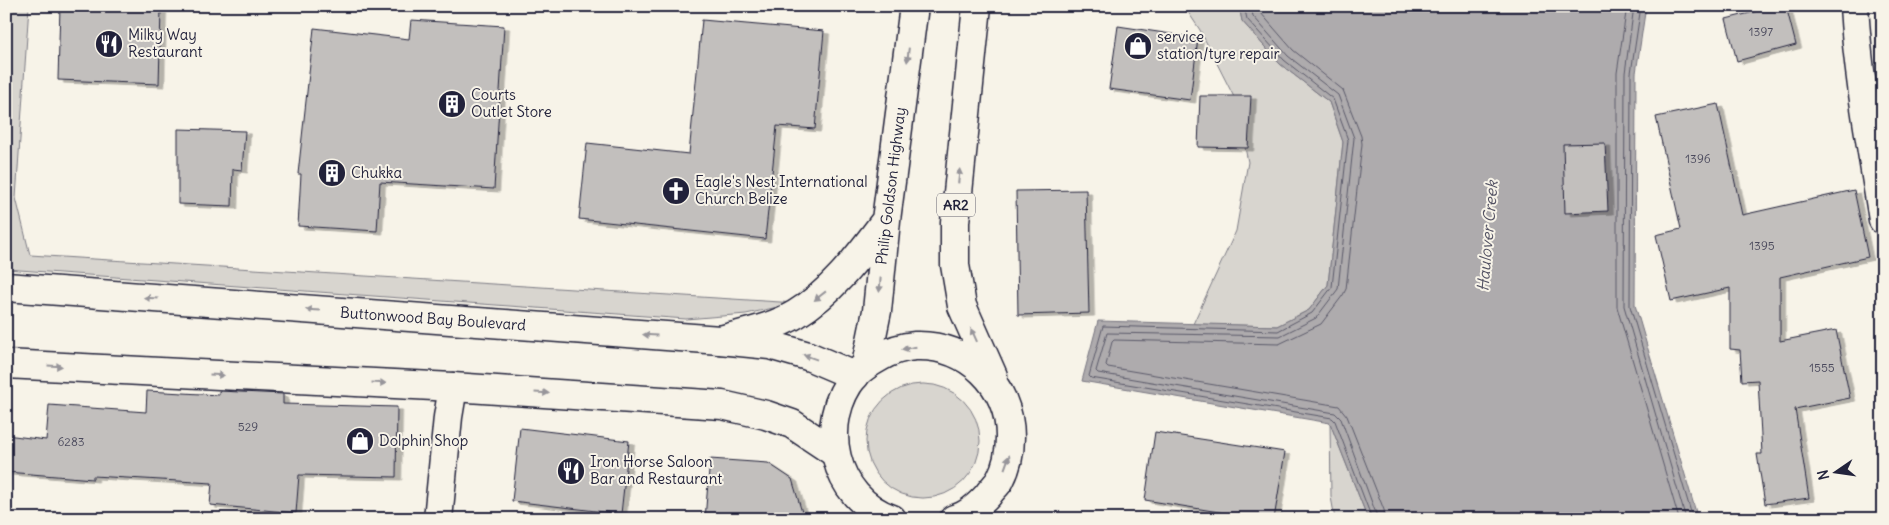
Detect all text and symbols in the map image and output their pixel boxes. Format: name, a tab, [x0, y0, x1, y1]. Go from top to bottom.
house number: 1397	[1749, 24, 1773, 39]
place label: Milky Way Restaurant	[128, 25, 203, 61]
place label: service station/tyre repair	[1157, 27, 1280, 63]
restaurant icon: Milky Way Restaurant	[94, 29, 124, 59]
shop icon: service station/tyre repair	[1123, 31, 1153, 61]
one-way arrow	[903, 47, 911, 63]
place label: Courts Outlet Store	[471, 85, 552, 121]
building icon: Courts Outlet Store	[437, 89, 467, 119]
street label: Philip Goldson Highway	[871, 106, 910, 266]
house number: 1396	[1685, 151, 1711, 166]
building icon: Chukka	[317, 158, 347, 188]
place label: Chukka	[351, 163, 402, 182]
one-way arrow	[956, 167, 964, 183]
place label: Eagle's Nest International Church Belize	[695, 172, 868, 208]
church icon: Eagle's Nest International Church Belize	[661, 176, 691, 206]
water label: Haulover Creek	[1472, 178, 1502, 292]
road number: AR2	[937, 194, 975, 216]
house number: 1395	[1749, 238, 1775, 253]
one-way arrow	[876, 278, 884, 294]
one-way arrow	[814, 291, 827, 302]
one-way arrow	[143, 294, 159, 302]
street label: Buttonwood Bay Boulevard	[340, 303, 527, 334]
one-way arrow	[305, 306, 321, 314]
one-way arrow	[970, 328, 978, 342]
one-way arrow	[641, 330, 657, 338]
one-way arrow	[900, 344, 916, 352]
one-way arrow	[802, 353, 817, 361]
house number: 1555	[1809, 360, 1835, 375]
one-way arrow	[47, 363, 63, 371]
one-way arrow	[209, 371, 225, 379]
one-way arrow	[372, 380, 388, 388]
one-way arrow	[534, 390, 550, 398]
house number: 529	[238, 419, 258, 434]
shop icon: Dolphin Shop	[345, 426, 375, 456]
place label: Dolphin Shop	[379, 431, 468, 450]
house number: 6283	[57, 434, 85, 449]
north arrow	[1812, 448, 1862, 498]
place label: Iron Horse Saloon Bar and Restaurant	[590, 452, 722, 488]
one-way arrow	[1004, 454, 1011, 469]
restaurant icon: Iron Horse Saloon Bar and Restaurant	[556, 456, 586, 486]
text: N	[1813, 468, 1833, 482]

